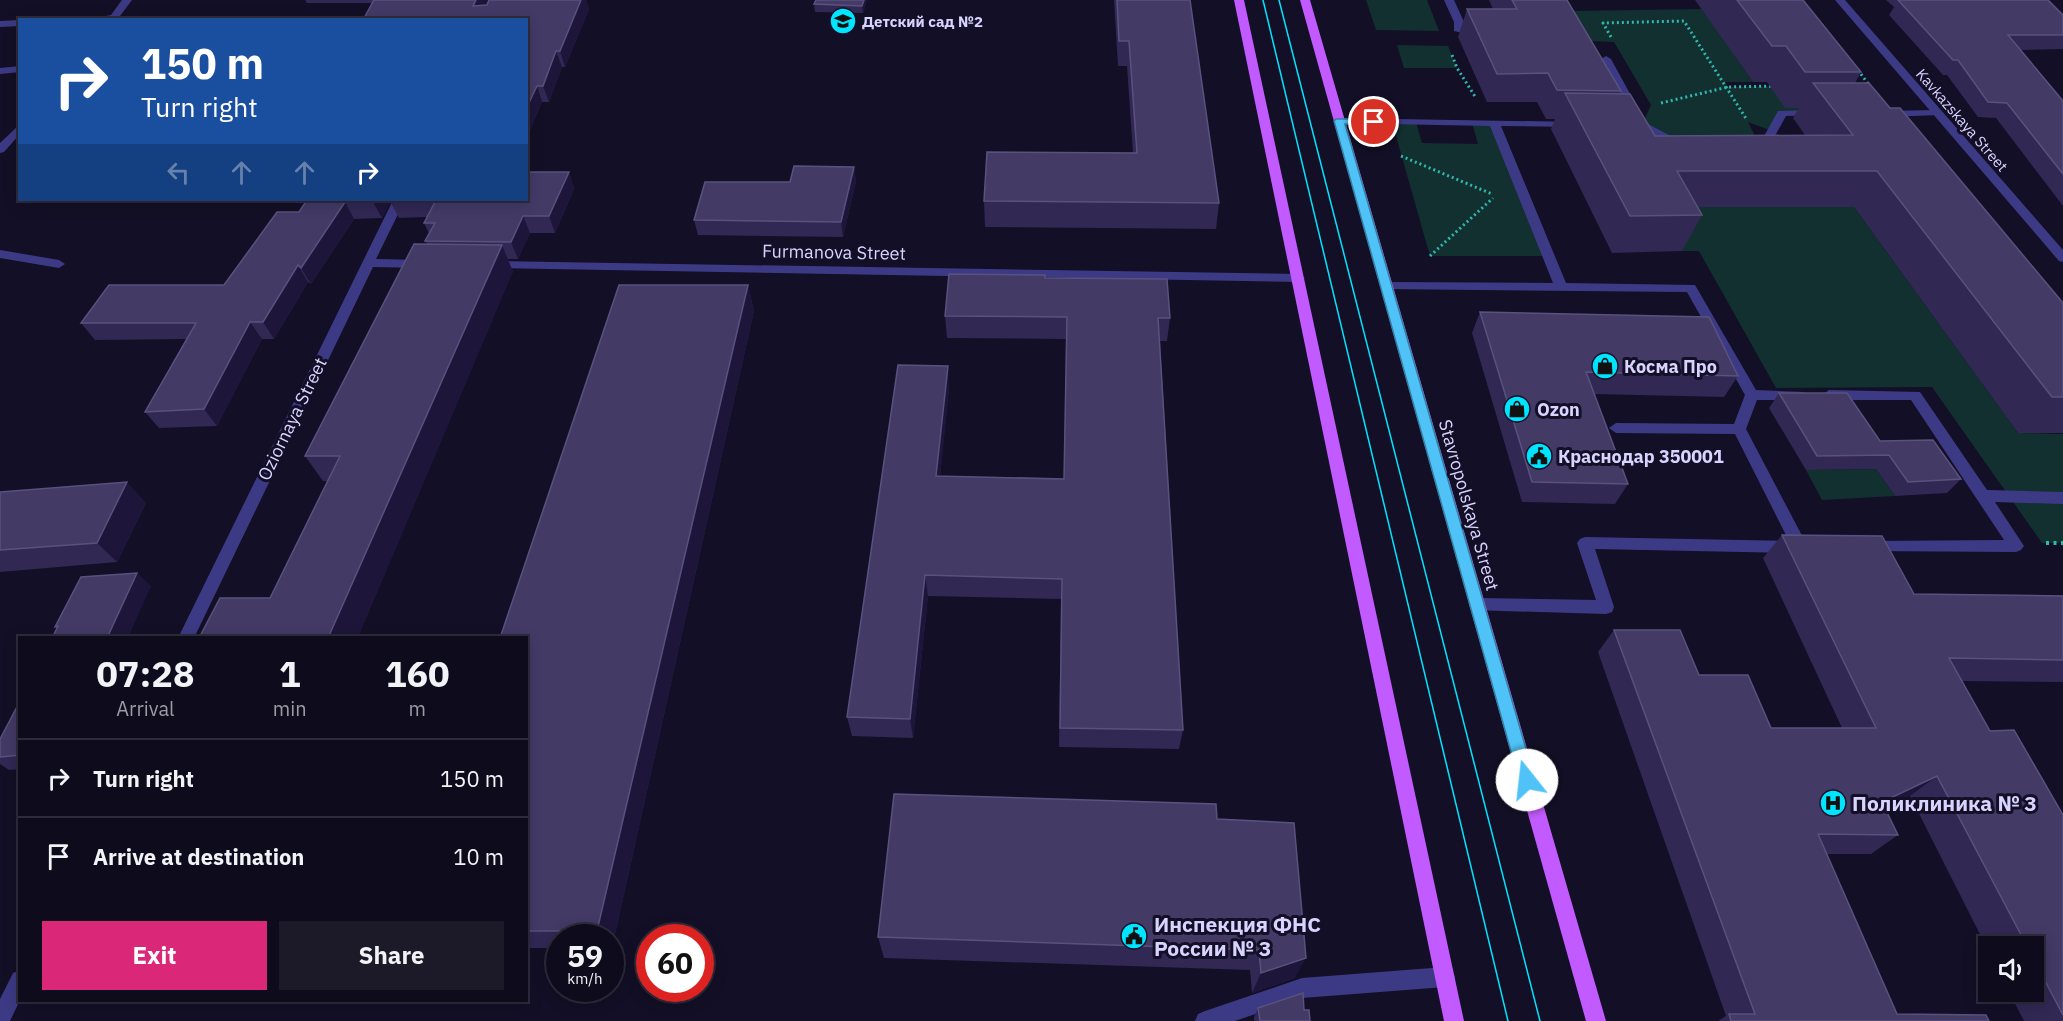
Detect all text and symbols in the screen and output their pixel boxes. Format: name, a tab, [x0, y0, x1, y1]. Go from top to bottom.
school or university icon: Детский сад №2	[828, 6, 858, 36]
place label: Детский сад №2	[862, 12, 983, 31]
text: 150 m	[141, 36, 264, 91]
icon: right	[42, 42, 120, 120]
street label: Kavkazskaya Street	[1912, 65, 2012, 175]
text: Turn right	[141, 89, 258, 124]
pin	[1348, 96, 1399, 147]
icon: arrive	[1357, 105, 1390, 138]
icon: left	[162, 156, 195, 189]
icon: ahead	[225, 156, 258, 189]
icon: ahead	[288, 156, 321, 189]
icon: right	[351, 156, 384, 189]
street label: Furmanova Street	[762, 239, 906, 265]
shop icon: Косма Про	[1590, 351, 1620, 381]
street label: Oziornaya Street	[252, 354, 332, 484]
place label: Косма Про	[1624, 355, 1717, 378]
shop icon: Ozon	[1502, 394, 1532, 424]
place label: Ozon	[1537, 398, 1580, 421]
street label: Stavropolskaya Street	[1434, 417, 1504, 593]
public building icon: Краснодар 350001	[1524, 441, 1554, 471]
place label: Краснодар 350001	[1558, 445, 1724, 468]
text: 07:28	[96, 650, 195, 697]
text: 1	[279, 650, 301, 697]
text: 160	[385, 650, 450, 697]
text: Arrival	[116, 695, 175, 722]
text: min	[273, 695, 307, 722]
text: m	[409, 695, 426, 722]
position arrow	[1495, 748, 1559, 812]
icon: right	[42, 762, 75, 795]
text: Turn right	[93, 764, 194, 793]
text: 150 m	[440, 764, 504, 793]
hospital icon: Поликлиника № 3	[1818, 788, 1848, 818]
place label: Поликлиника № 3	[1852, 789, 2037, 817]
icon: arrive	[42, 840, 75, 873]
text: Arrive at destination	[93, 842, 304, 871]
text: 10 m	[453, 842, 504, 871]
place label: Инспекция ФНС России № 3	[1154, 910, 1321, 962]
button: Exit	[42, 921, 267, 990]
button: Share	[279, 921, 504, 990]
public building icon: Инспекция ФНС России № 3	[1119, 921, 1149, 951]
speed limit sign: 60	[636, 924, 714, 1002]
text: 59	[567, 936, 603, 975]
map controls	[1978, 936, 2044, 1002]
button: sound	[1978, 936, 2044, 1002]
text: km/h	[567, 969, 603, 988]

